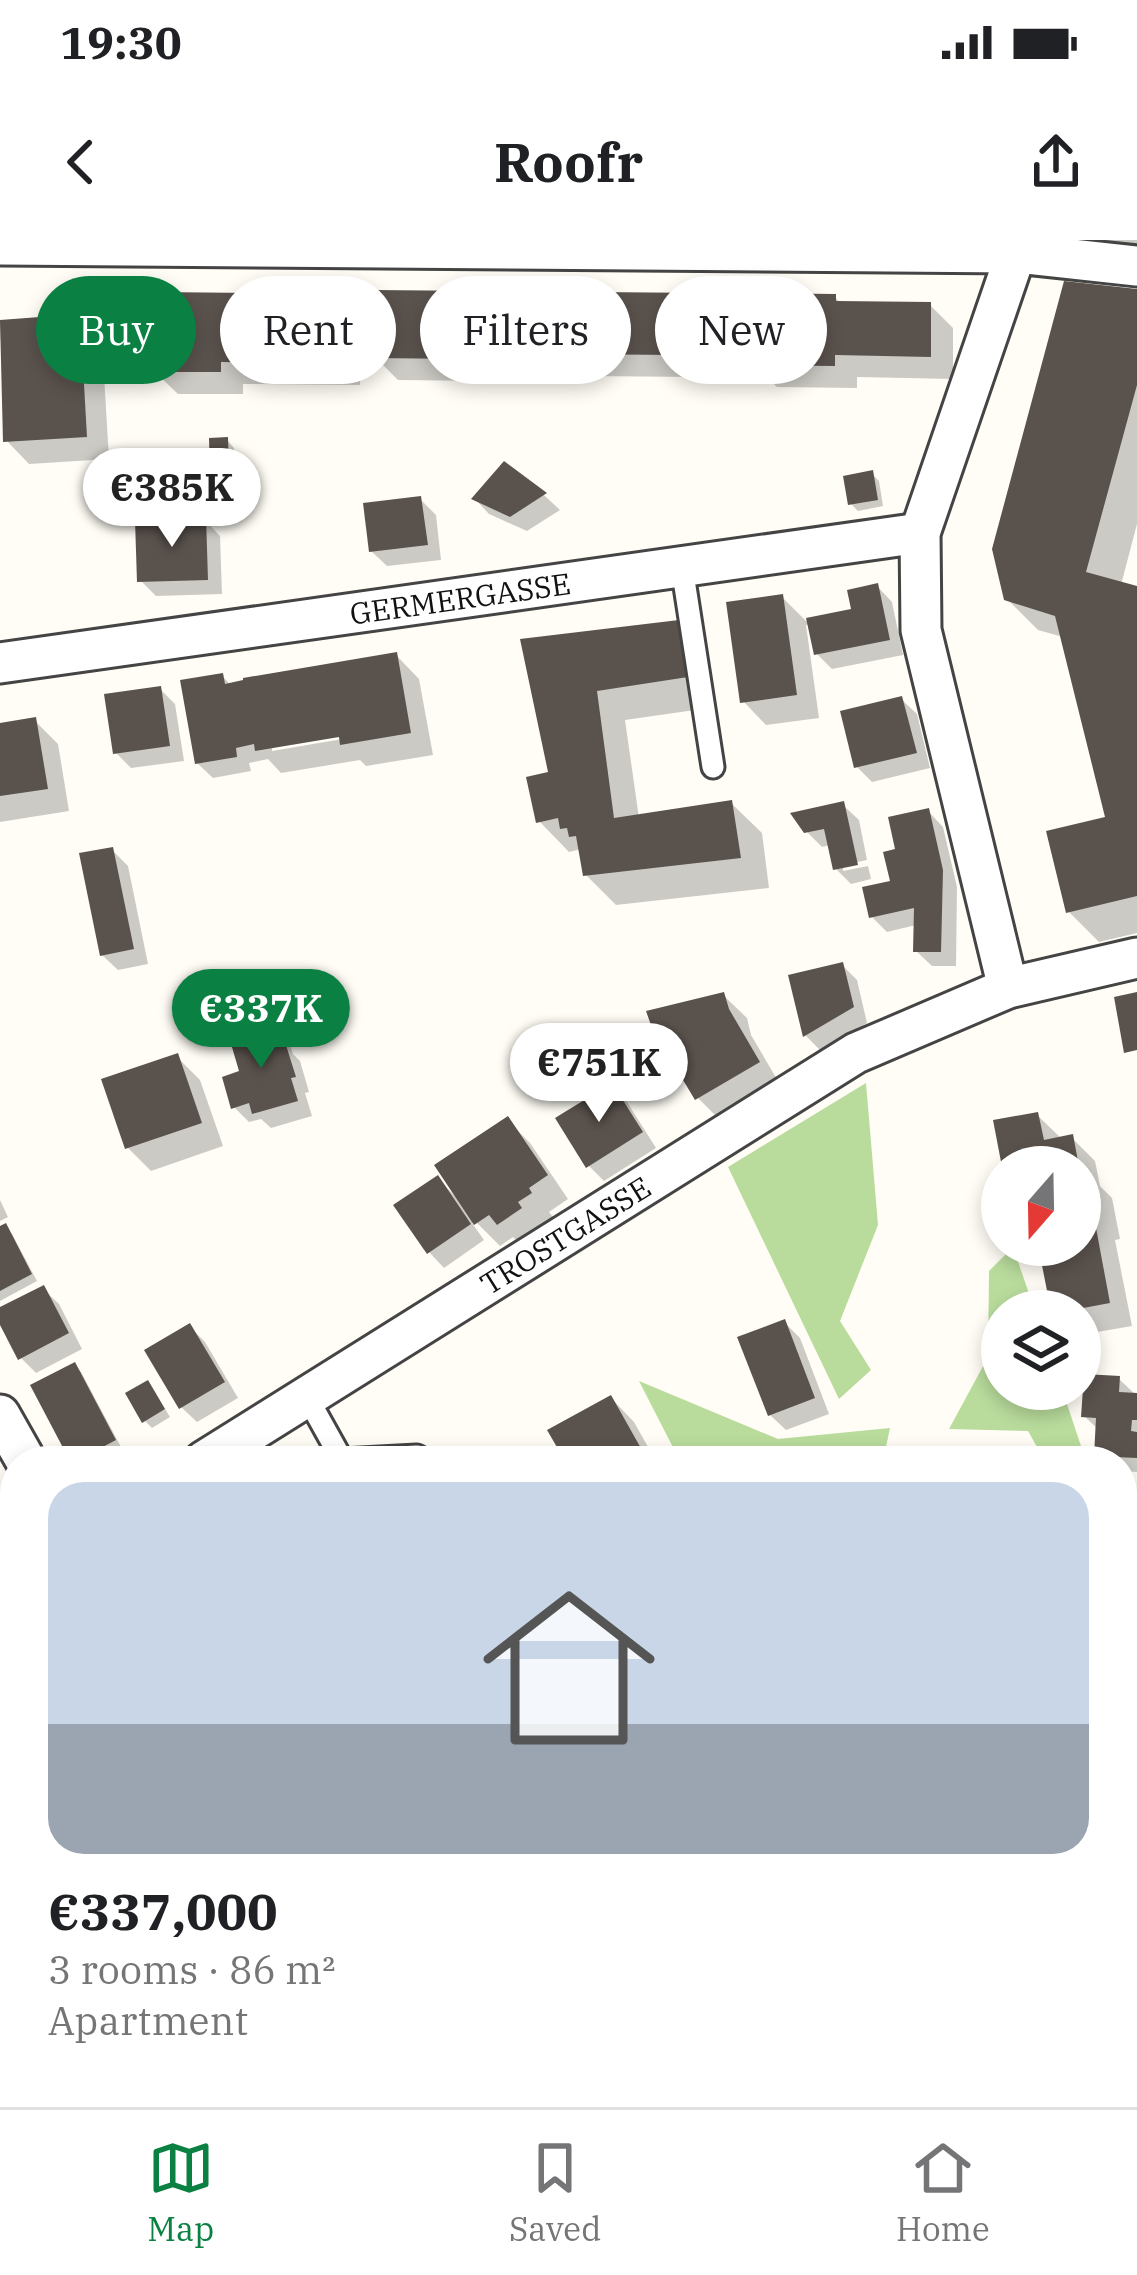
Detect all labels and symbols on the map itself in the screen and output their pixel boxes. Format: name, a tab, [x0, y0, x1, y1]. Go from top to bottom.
pin: €385K	[88, 448, 256, 550]
street label: GERMERGASSE	[347, 563, 573, 633]
pin: €337K	[177, 969, 345, 1071]
pin: €751K	[515, 1023, 683, 1125]
north arrow	[981, 1146, 1101, 1266]
street label: TROSTGASSE	[473, 1167, 657, 1303]

